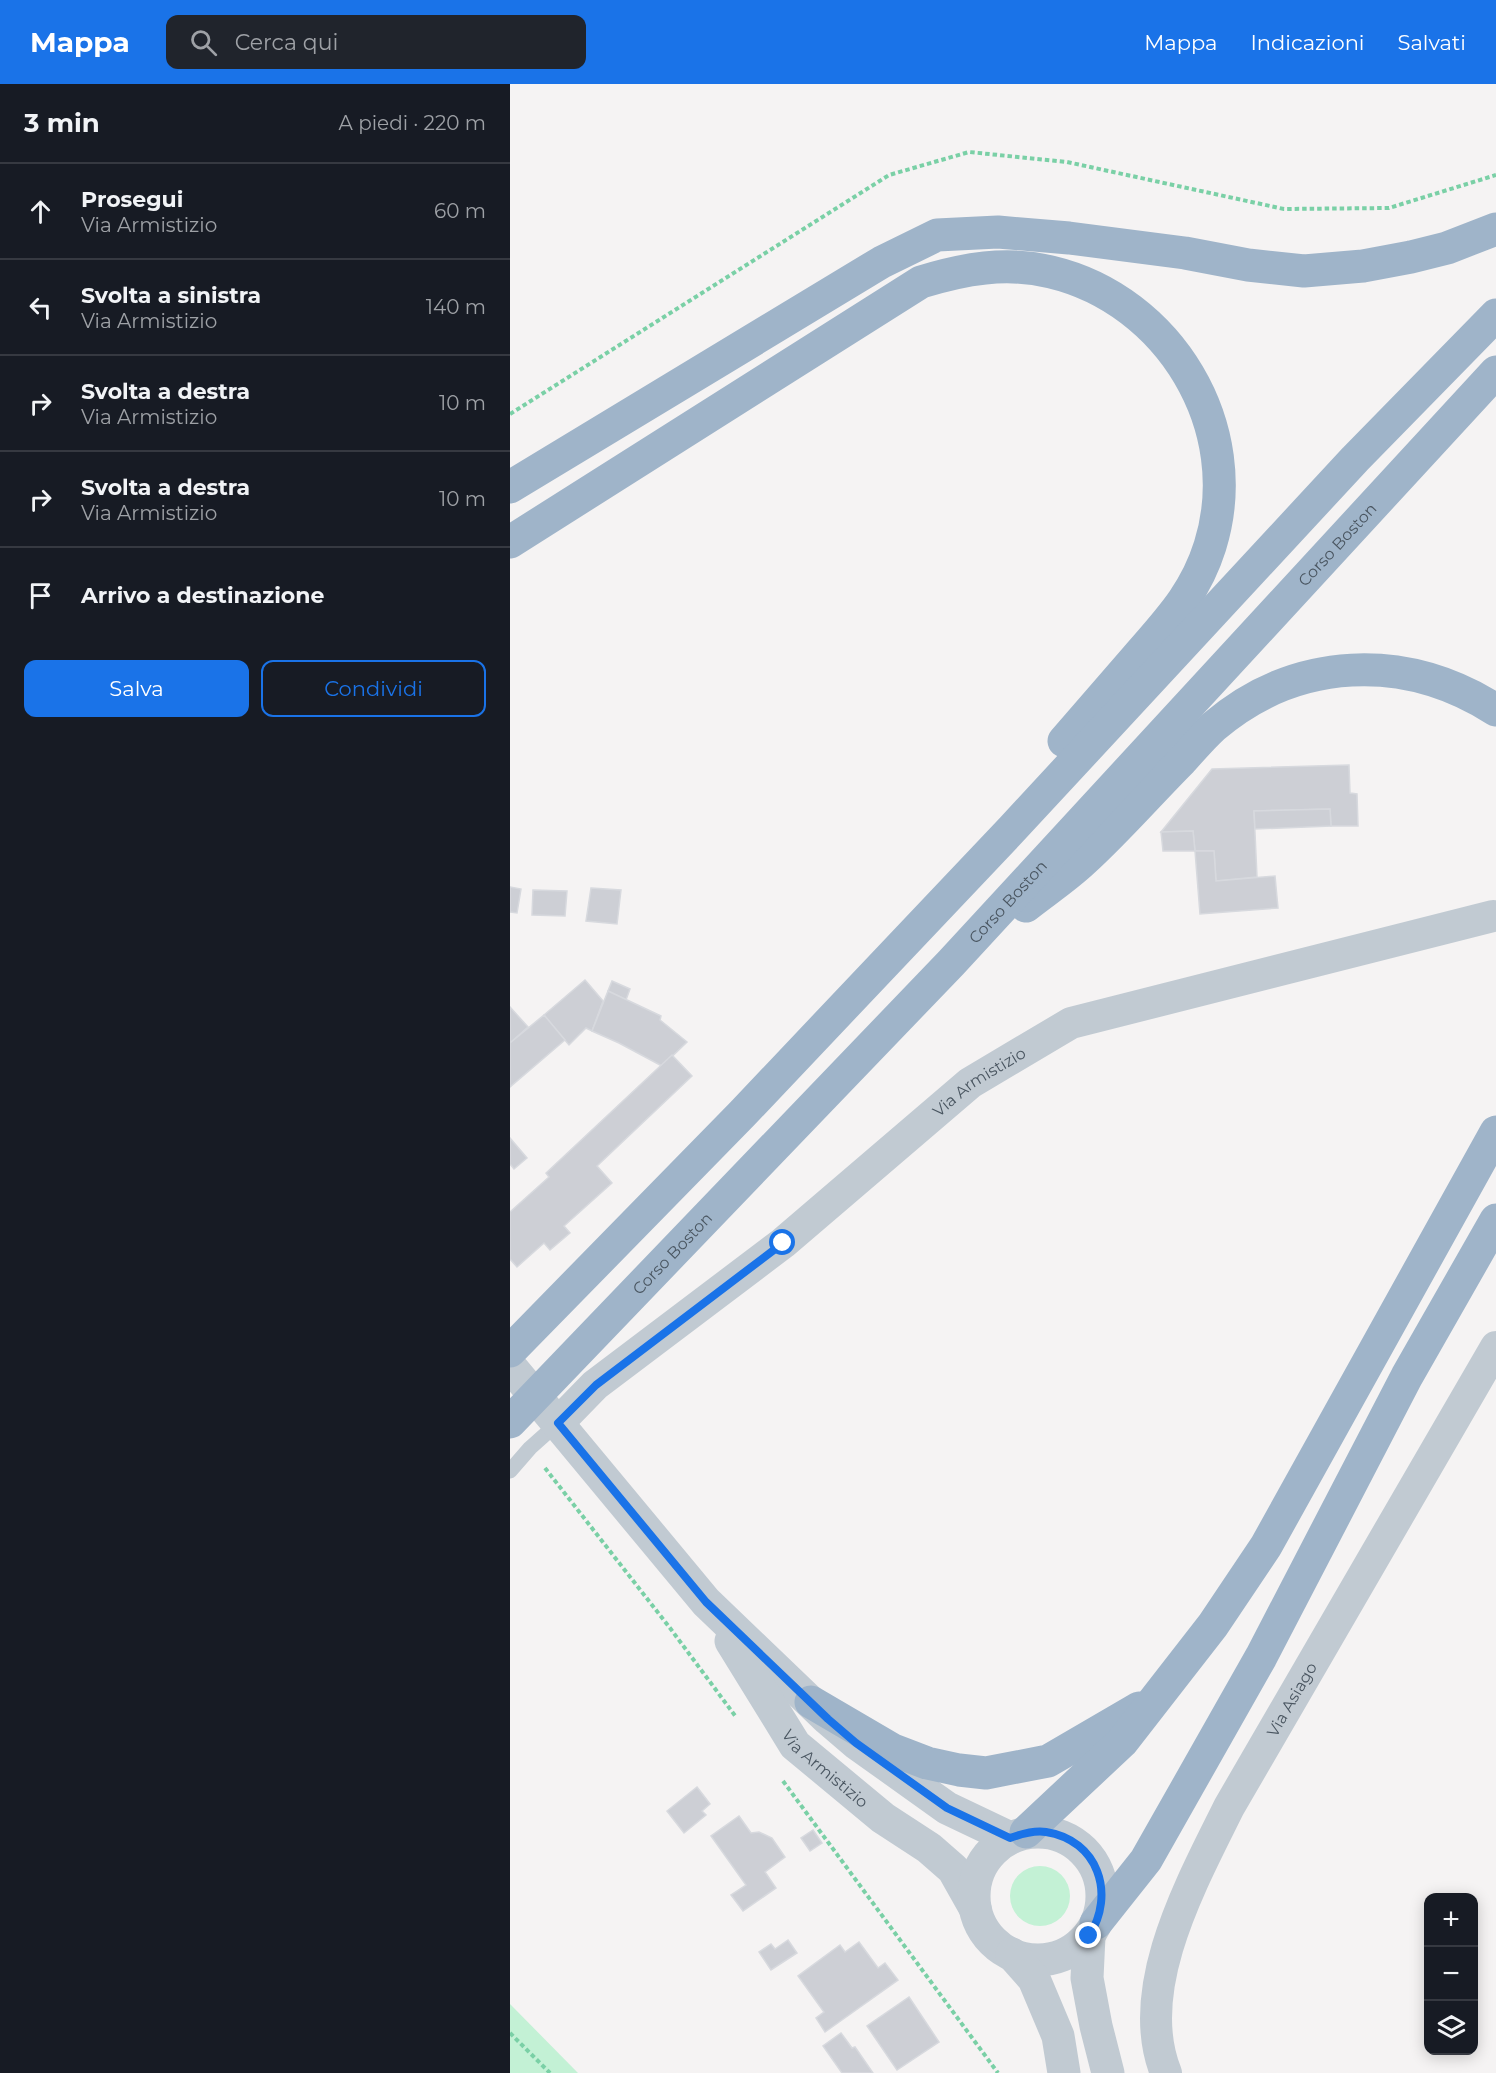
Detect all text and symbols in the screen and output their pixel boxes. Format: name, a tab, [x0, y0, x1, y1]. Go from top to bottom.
search box	[166, 15, 586, 69]
text: Mappa	[30, 25, 130, 59]
icon: search	[187, 26, 220, 59]
text: Cerca qui	[235, 29, 338, 56]
text: Mappa	[1144, 30, 1217, 55]
text: Indicazioni	[1250, 30, 1365, 55]
text: Salvati	[1398, 30, 1466, 55]
text: 3 min	[24, 107, 100, 139]
text: A piedi · 220 m	[339, 111, 486, 135]
text: Prosegui	[81, 186, 183, 213]
icon: ahead	[24, 195, 57, 228]
text: 60 m	[434, 199, 486, 223]
text: Via Armistizio	[81, 213, 217, 237]
text: Svolta a sinistra	[81, 282, 261, 309]
icon: left	[24, 291, 57, 324]
text: 140 m	[426, 295, 486, 319]
text: Via Armistizio	[81, 309, 217, 333]
text: Svolta a destra	[81, 378, 250, 405]
icon: right	[24, 387, 57, 420]
text: 10 m	[439, 391, 486, 415]
text: Via Armistizio	[81, 405, 217, 429]
text: Svolta a destra	[81, 474, 250, 501]
icon: right	[24, 483, 57, 516]
text: 10 m	[439, 487, 486, 511]
street label: Corso Boston	[1294, 499, 1380, 590]
text: Via Armistizio	[81, 501, 217, 525]
icon: arrive	[24, 579, 57, 612]
text: Arrivo a destinazione	[81, 582, 324, 609]
button: Salva	[24, 660, 249, 717]
button: Condividi	[261, 660, 486, 717]
street label: Corso Boston	[965, 856, 1051, 947]
street label: Via Armistizio	[929, 1043, 1029, 1120]
street label: Corso Boston	[628, 1208, 716, 1298]
route start	[769, 1229, 795, 1255]
street label: Via Asiago	[1262, 1659, 1321, 1740]
street label: Via Armistizio	[778, 1726, 872, 1811]
map controls	[1424, 1893, 1478, 2055]
button: +	[1424, 1893, 1478, 1947]
route end	[1075, 1922, 1101, 1948]
button: −	[1424, 1947, 1478, 2001]
button: layers	[1424, 2001, 1478, 2055]

